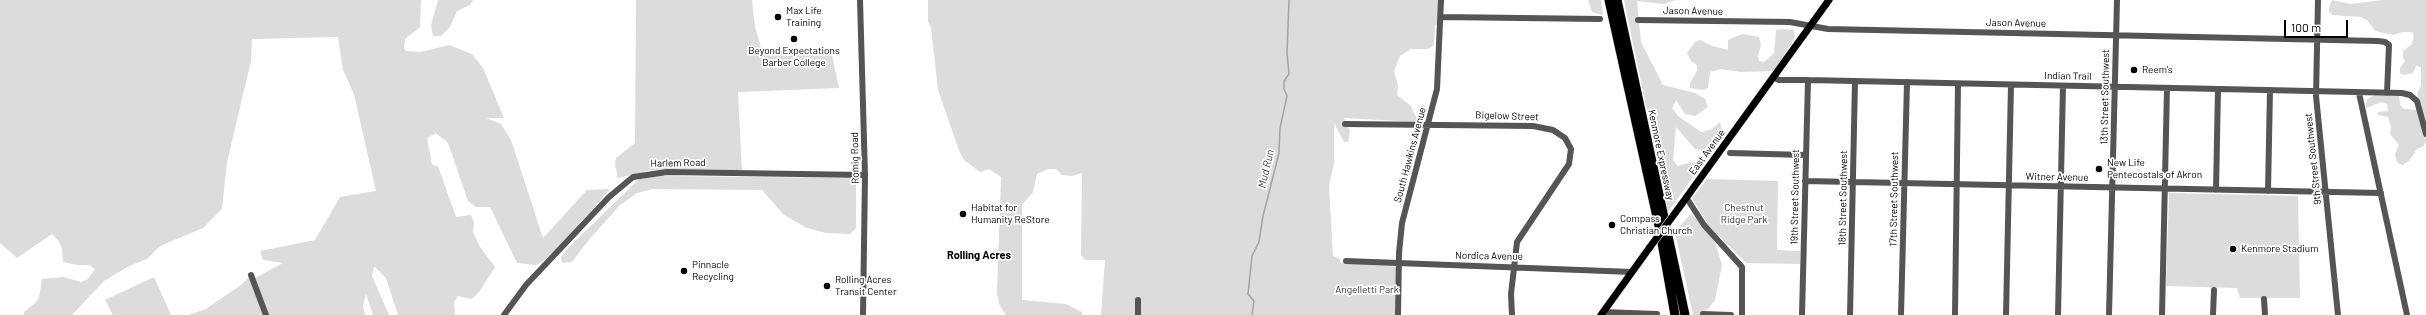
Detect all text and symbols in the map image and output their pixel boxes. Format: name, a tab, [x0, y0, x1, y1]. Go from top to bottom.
street label: Jason Avenue	[1663, 4, 1723, 18]
place label: Max Life Training	[786, 5, 822, 28]
marker: Max Life Training	[773, 12, 783, 22]
scale bar	[2286, 12, 2350, 38]
street label: Jason Avenue	[1986, 16, 2046, 30]
text: 100 m	[2291, 20, 2321, 34]
marker: Beyond Expectations Barber College	[789, 34, 799, 44]
place label: Beyond Expectations Barber College	[748, 45, 840, 68]
street label: 13th Street Southwest	[2098, 49, 2112, 145]
place label: Reem's	[2142, 64, 2173, 76]
marker: Reem's	[2129, 65, 2139, 75]
street label: Indian Trail	[2044, 70, 2092, 82]
street label: South Hawkins Avenue	[1392, 106, 1428, 204]
street label: Bigelow Street	[1475, 109, 1539, 123]
street label: Kenmore Expressway	[1646, 109, 1676, 201]
street label: 9th Street Southwest	[2302, 113, 2324, 205]
street label: East Avenue	[1686, 127, 1728, 177]
street label: Romig Road	[849, 132, 861, 184]
water label: Mud Run	[1255, 148, 1277, 190]
street label: 19th Street Southwest	[1788, 149, 1802, 245]
street label: 18th Street Southwest	[1836, 150, 1850, 246]
street label: 17th Street Southwest	[1887, 151, 1901, 247]
street label: Harlem Road	[650, 157, 706, 169]
place label: New Life Pentecostals of Akron	[2107, 157, 2202, 180]
marker: New Life Pentecostals of Akron	[2094, 164, 2104, 174]
street label: Witner Avenue	[2025, 170, 2089, 184]
place label: Habitat for Humanity ReStore	[971, 202, 1050, 226]
park label: Chestnut Ridge Park	[1721, 202, 1767, 226]
marker: Habitat for Humanity ReStore	[958, 209, 968, 219]
place label: Compass Christian Church	[1620, 213, 1692, 236]
marker: Compass Christian Church	[1607, 220, 1617, 230]
place label: Kenmore Stadium	[2241, 243, 2318, 255]
marker: Kenmore Stadium	[2228, 244, 2238, 254]
district label: Rolling Acres	[947, 248, 1011, 262]
street label: Nordica Avenue	[1455, 249, 1523, 263]
place label: Pinnacle Recycling	[692, 259, 734, 282]
marker: Pinnacle Recycling	[679, 266, 689, 276]
place label: Rolling Acres Transit Center	[835, 274, 897, 298]
marker: Rolling Acres Transit Center	[822, 281, 832, 291]
park label: Angelletti Park	[1335, 284, 1399, 296]

